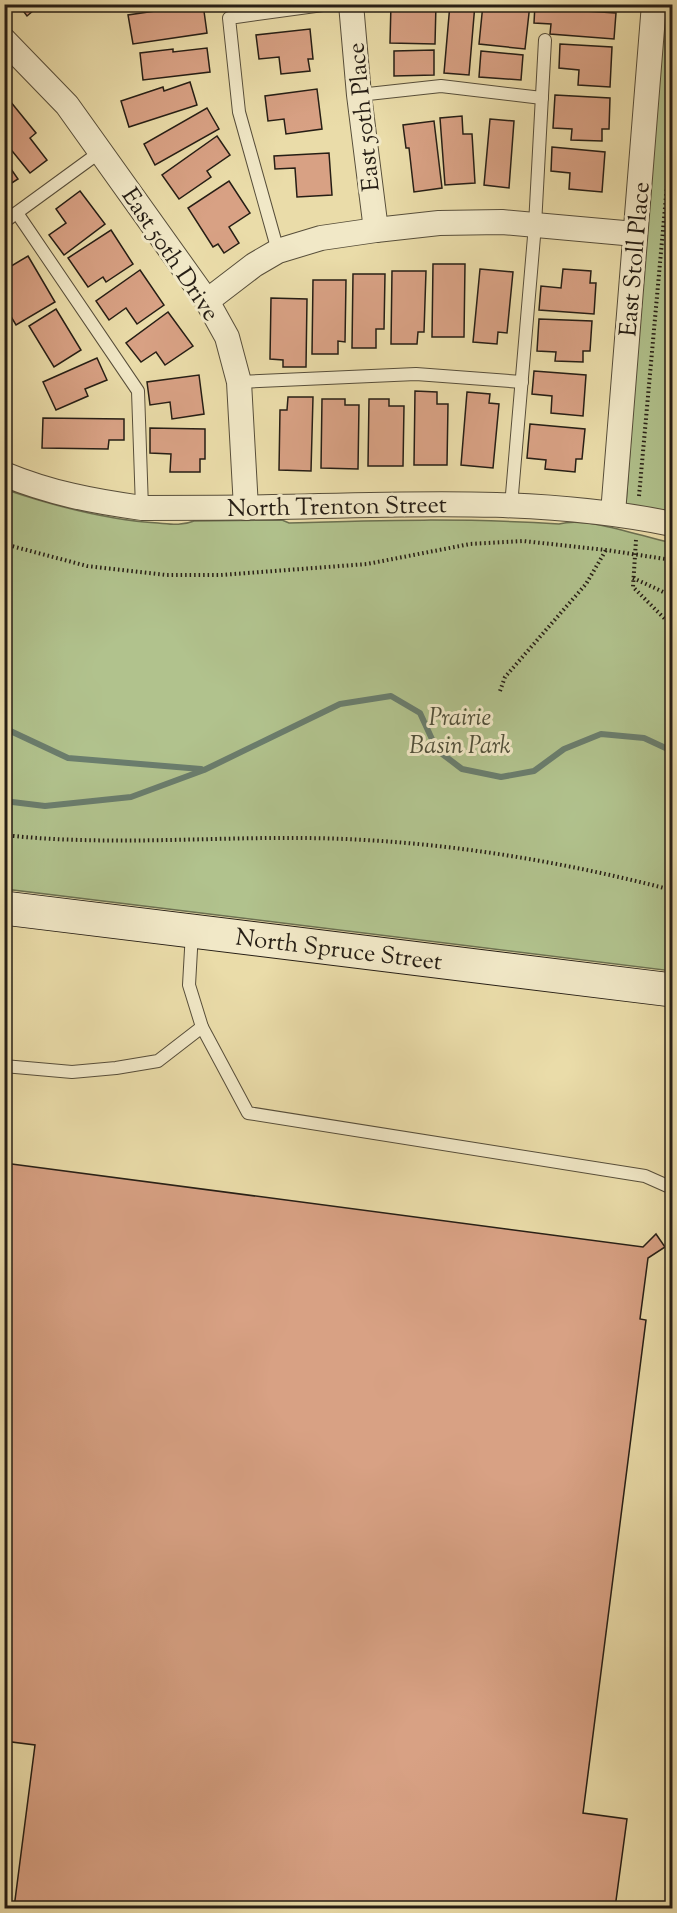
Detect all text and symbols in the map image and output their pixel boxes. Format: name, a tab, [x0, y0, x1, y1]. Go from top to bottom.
street label: East 50th Place	[340, 41, 390, 193]
street label: East Stoll Place	[612, 180, 660, 338]
street label: East 50th Drive	[112, 182, 227, 329]
street label: North Trenton Street	[227, 489, 447, 527]
park label: Prairie Basin Park	[409, 702, 511, 764]
street label: North Spruce Street	[233, 921, 444, 981]

